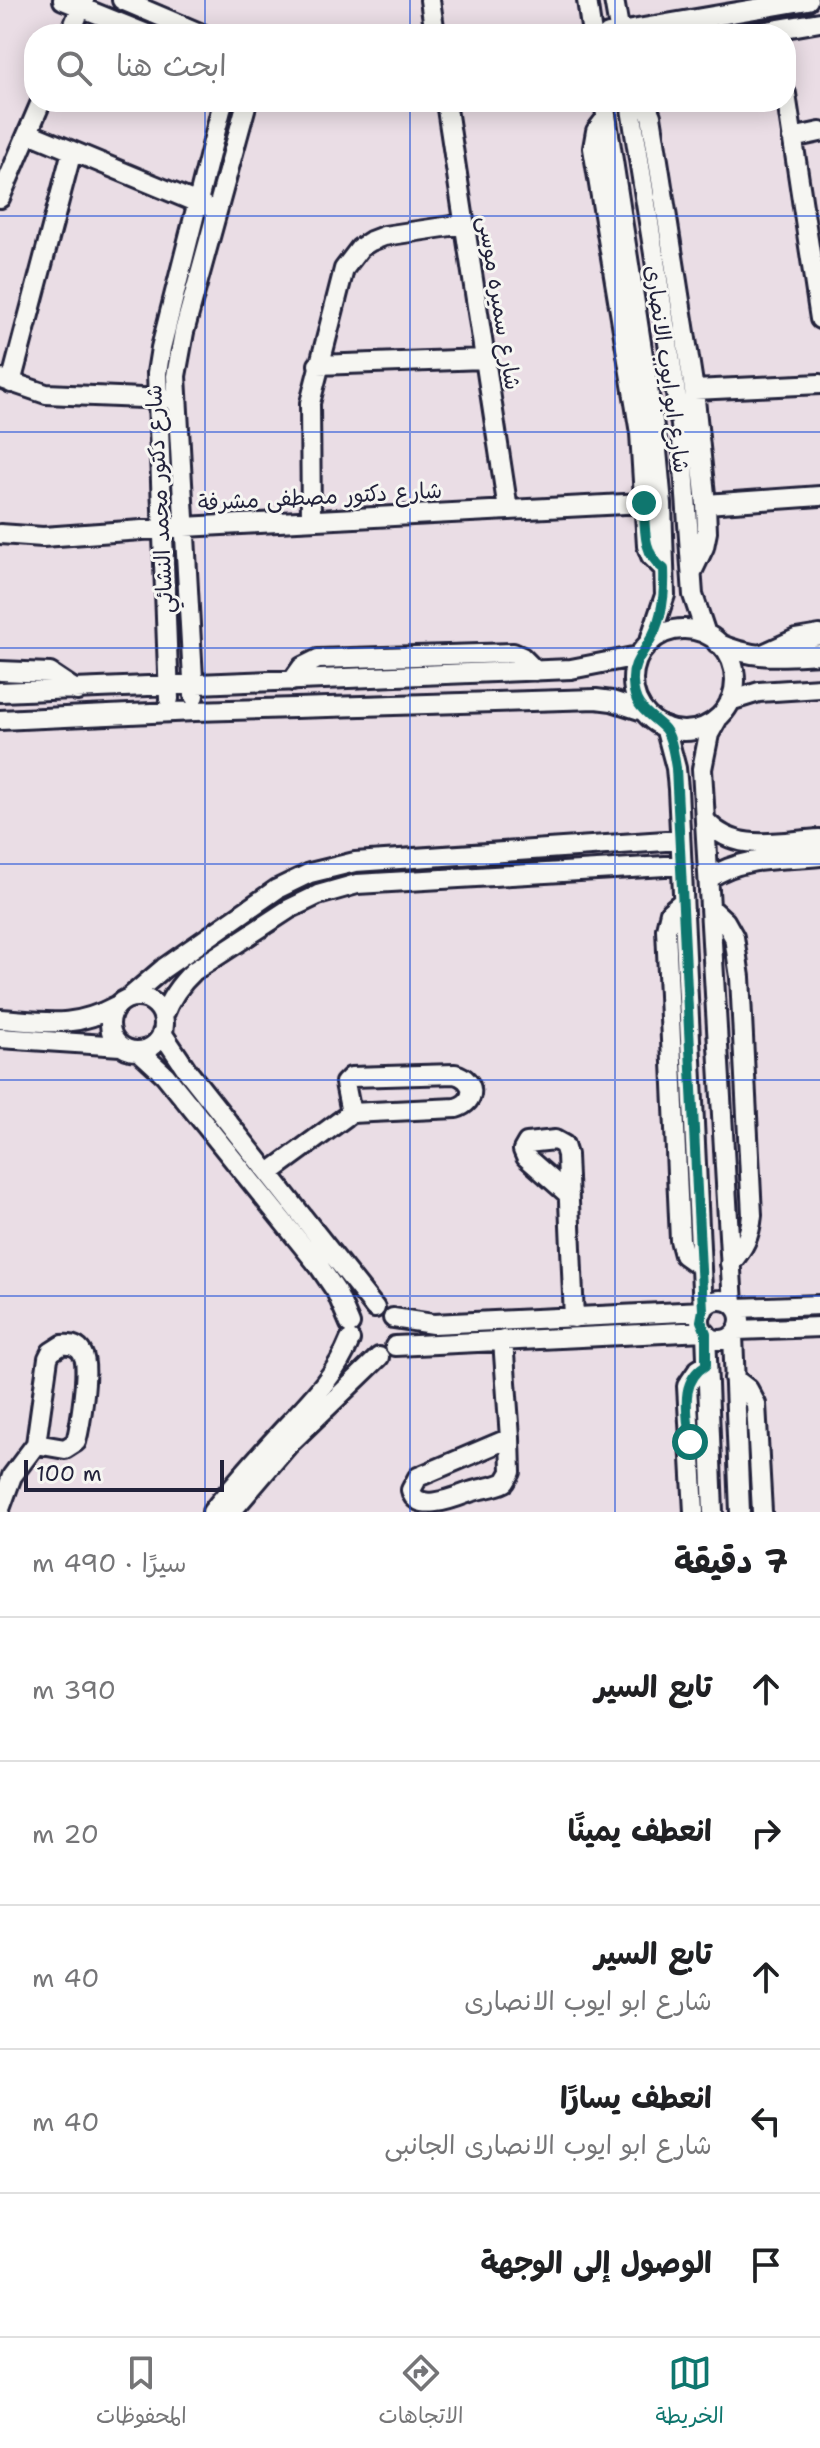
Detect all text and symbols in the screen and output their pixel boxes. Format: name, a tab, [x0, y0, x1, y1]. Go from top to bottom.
search box	[24, 24, 796, 112]
text: ابحث هنا	[116, 45, 227, 86]
icon: search	[52, 46, 96, 90]
street label: شارع سميره موسى	[470, 214, 528, 392]
street label: شارع ابو ايوب الانصارى	[638, 263, 696, 475]
street label: شارع دكتور محمد النشائي	[139, 384, 185, 614]
street label: شارع دكتور مصطفى مشرفة	[197, 476, 443, 518]
route end	[626, 485, 662, 521]
route start	[672, 1424, 708, 1460]
scale bar	[24, 1456, 224, 1492]
text: 100 m	[36, 1459, 102, 1488]
text: 7 دقيقة	[674, 1538, 788, 1584]
text: سيرًا · 490 m	[32, 1545, 187, 1580]
text: تابع السير	[595, 1666, 712, 1707]
icon: ahead	[744, 1667, 788, 1711]
text: 390 m	[32, 1672, 116, 1707]
text: انعطف يمينًا	[568, 1810, 712, 1851]
icon: right	[744, 1811, 788, 1855]
text: 20 m	[32, 1816, 99, 1851]
text: تابع السير	[595, 1933, 712, 1974]
icon: ahead	[744, 1955, 788, 1999]
text: 40 m	[32, 1960, 100, 1995]
text: شارع ابو ايوب الانصارى	[464, 1983, 712, 2018]
text: انعطف يسارًا	[560, 2077, 712, 2118]
icon: left	[744, 2099, 788, 2143]
text: 40 m	[32, 2104, 100, 2139]
text: شارع ابو ايوب الانصارى الجانبى	[384, 2127, 712, 2162]
text: الوصول إلى الوجهة	[480, 2242, 712, 2283]
icon: arrive	[744, 2243, 788, 2287]
tab: المحفوظات	[96, 2351, 187, 2435]
tab: الاتجاهات	[378, 2351, 463, 2435]
tab: الخريطة	[655, 2351, 724, 2435]

